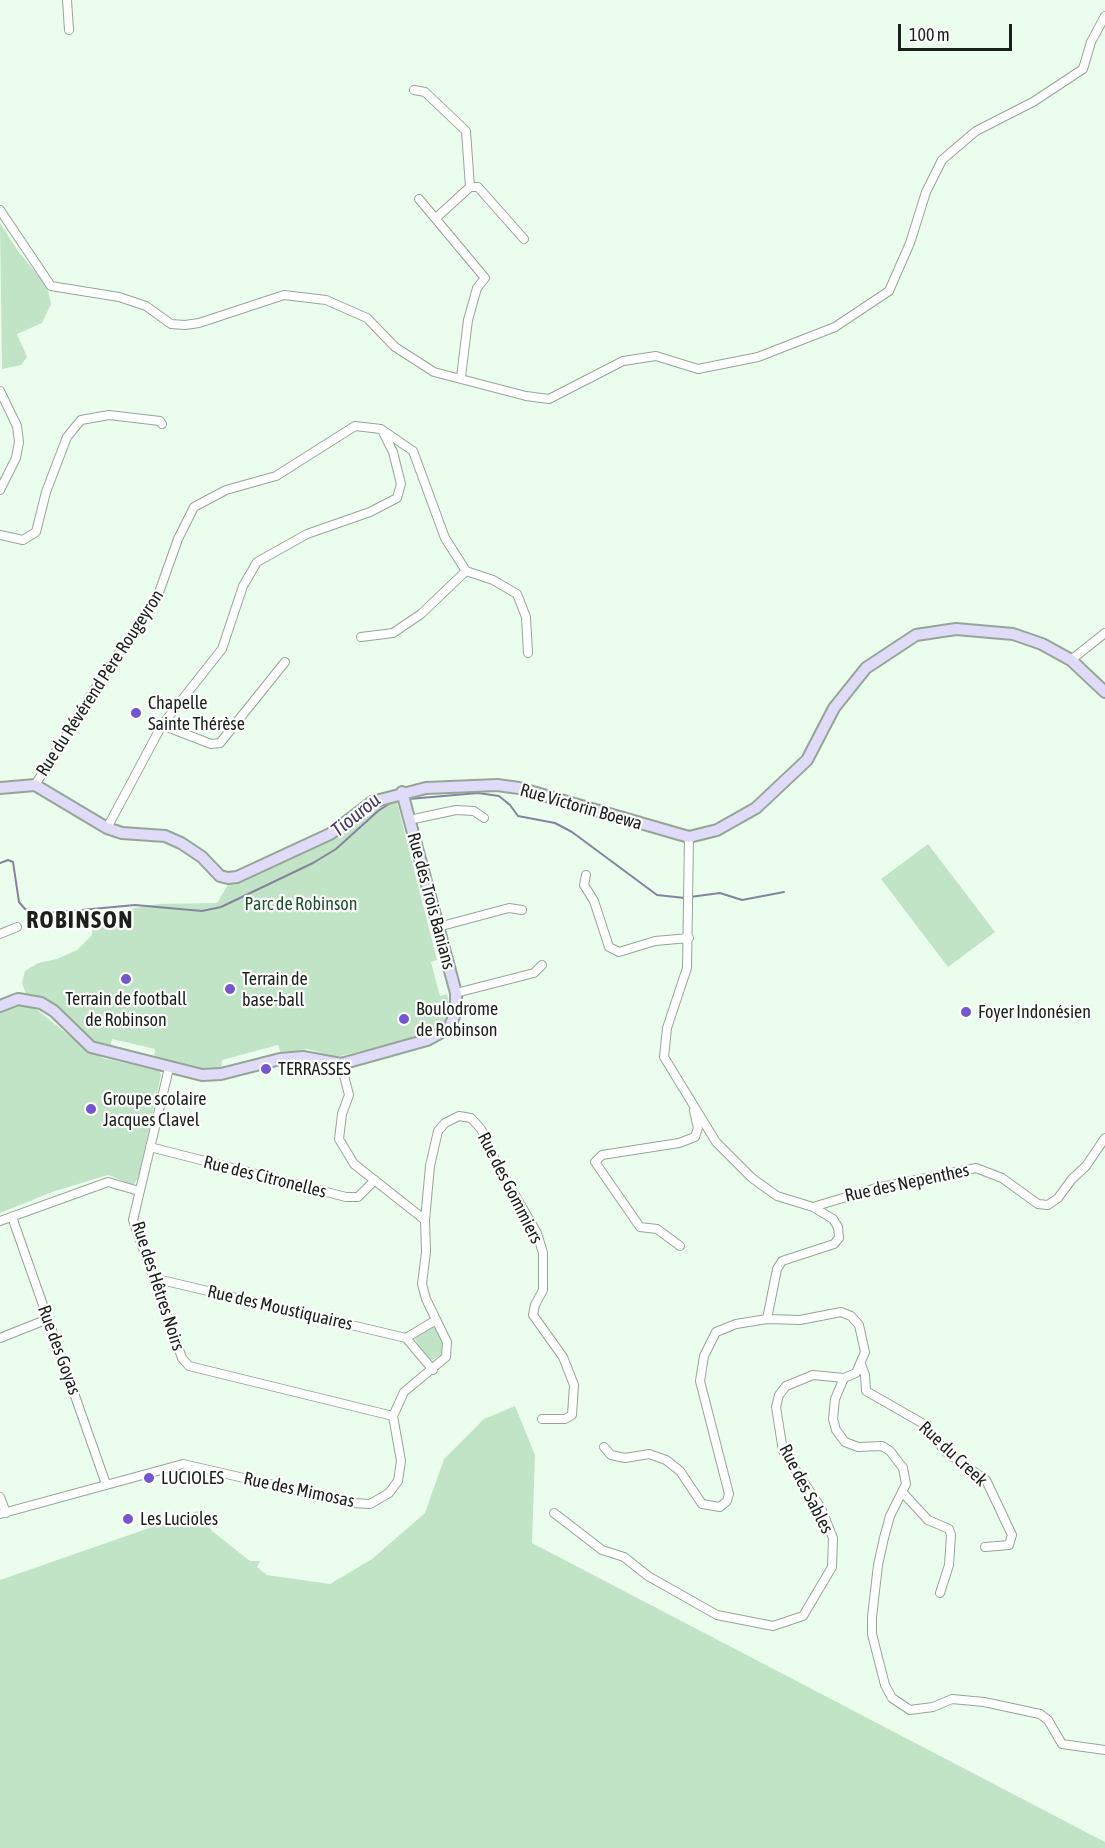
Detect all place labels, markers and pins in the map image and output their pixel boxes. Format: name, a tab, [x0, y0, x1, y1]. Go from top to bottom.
place label: Chapelle Sainte Thérèse	[148, 692, 245, 734]
marker: Chapelle Sainte Thérèse	[129, 706, 143, 720]
place label: Terrain de base-ball	[242, 968, 308, 1010]
marker: Terrain de football de Robinson	[119, 972, 133, 986]
marker: Terrain de base-ball	[223, 982, 237, 996]
place label: Terrain de football de Robinson	[65, 988, 187, 1030]
place label: Boulodrome de Robinson	[416, 998, 498, 1040]
place label: Foyer Indonésien	[978, 1001, 1091, 1023]
marker: Foyer Indonésien	[959, 1005, 973, 1019]
marker: Boulodrome de Robinson	[397, 1012, 411, 1026]
place label: TERRASSES	[278, 1058, 351, 1080]
marker: TERRASSES	[259, 1062, 273, 1076]
place label: Groupe scolaire Jacques Clavel	[103, 1088, 206, 1130]
marker: Groupe scolaire Jacques Clavel	[84, 1102, 98, 1116]
place label: LUCIOLES	[161, 1467, 224, 1489]
marker: LUCIOLES	[142, 1471, 156, 1485]
place label: Les Lucioles	[140, 1508, 218, 1530]
marker: Les Lucioles	[121, 1512, 135, 1526]

